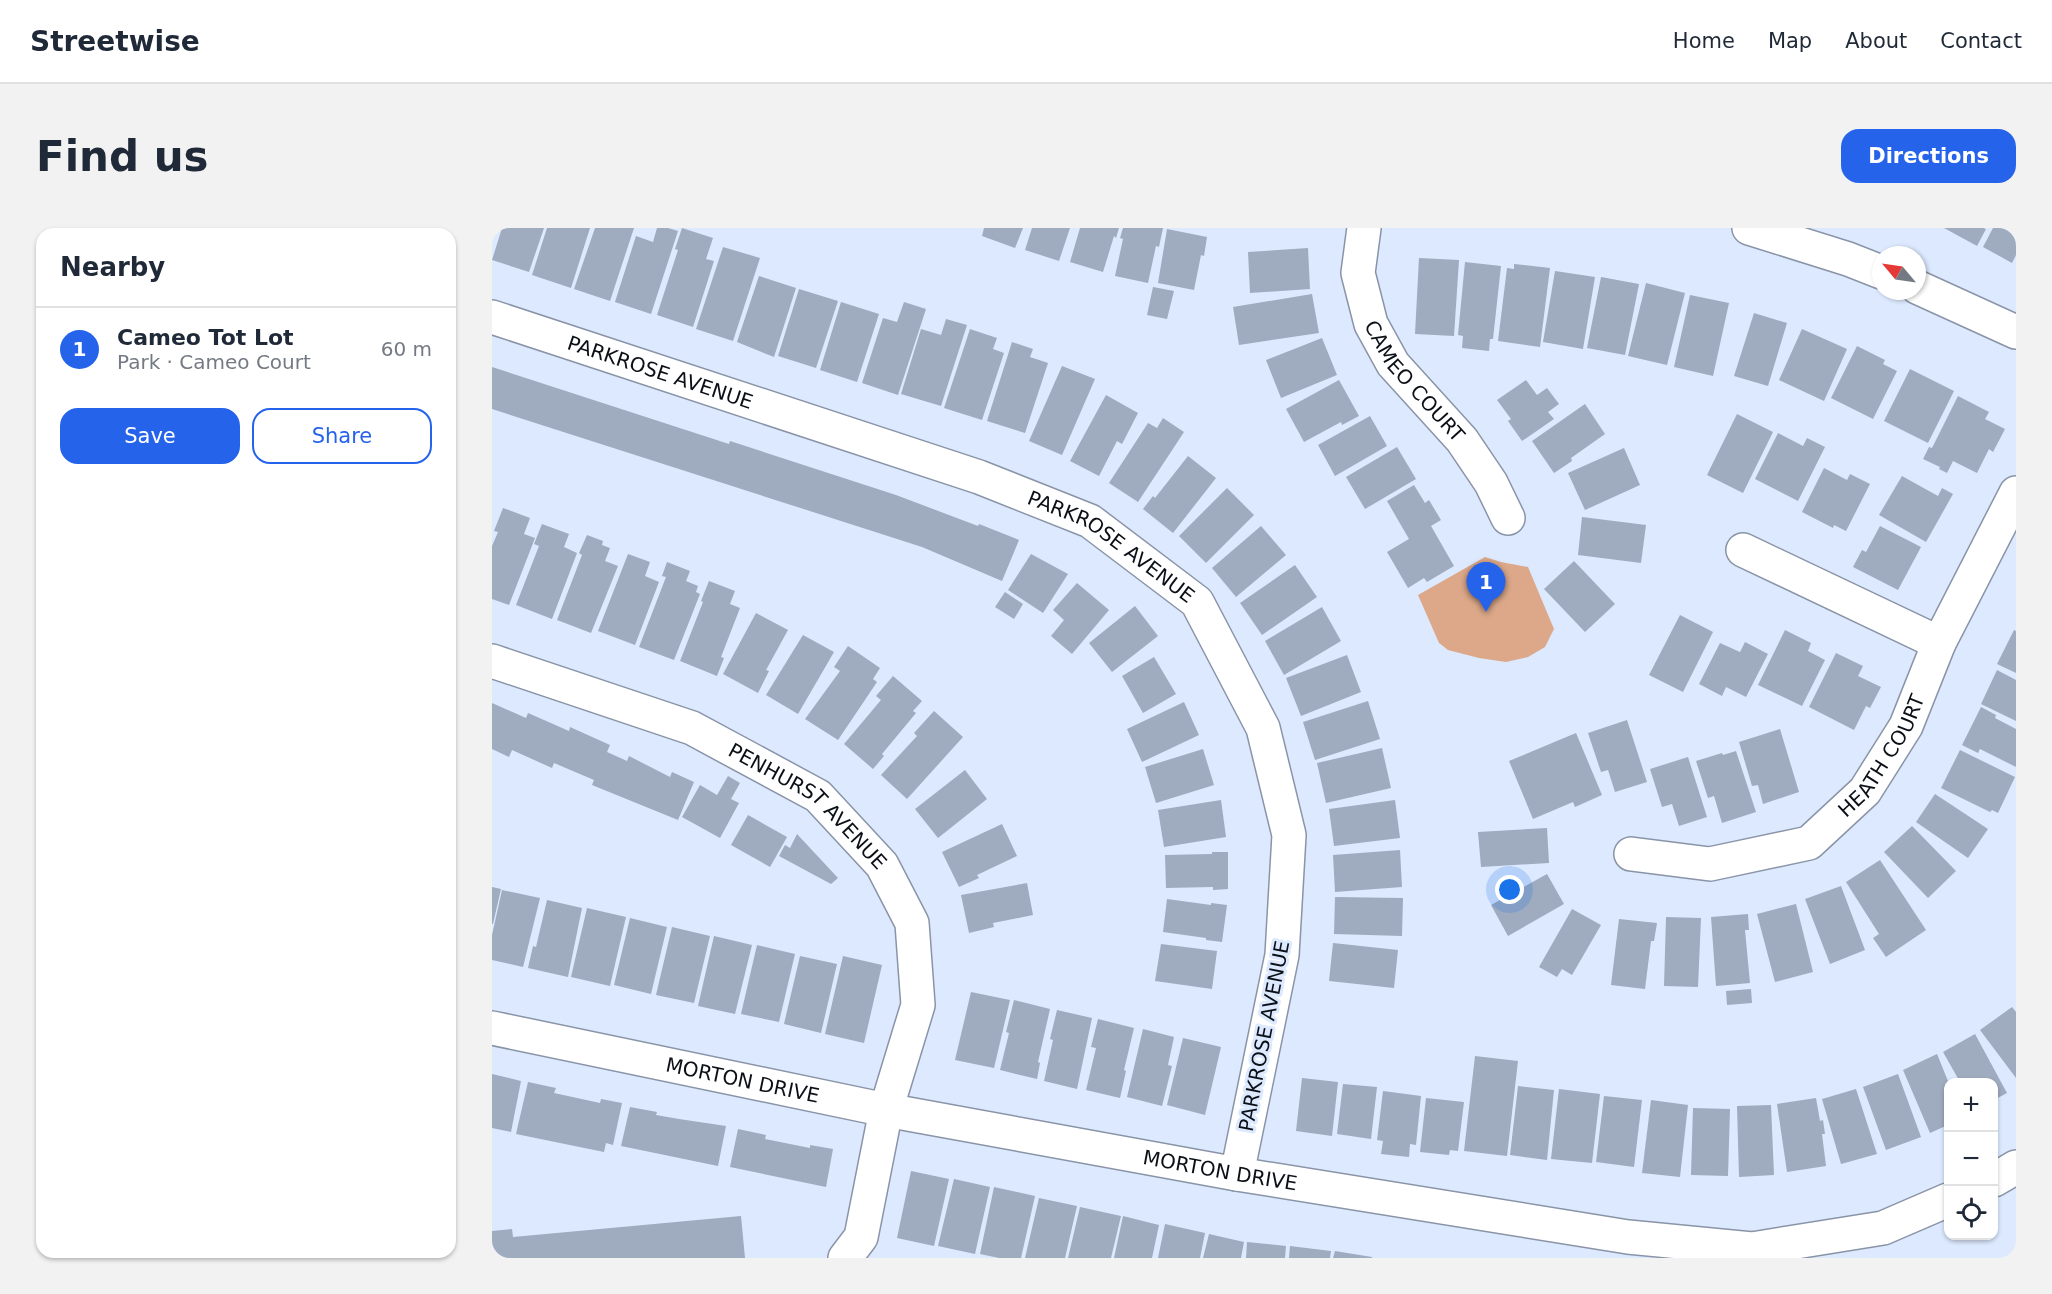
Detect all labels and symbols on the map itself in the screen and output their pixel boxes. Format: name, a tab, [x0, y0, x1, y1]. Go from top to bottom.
north arrow	[1872, 246, 1926, 300]
street label: CAMEO COURT	[1359, 316, 1470, 447]
street label: PARKROSE AVENUE	[564, 331, 756, 414]
street label: PARKROSE AVENUE	[1024, 486, 1199, 608]
pin: 1	[1466, 562, 1506, 612]
street label: HEATH COURT	[1833, 690, 1930, 822]
street label: PENHURST AVENUE	[724, 738, 892, 874]
your location	[1495, 875, 1524, 904]
street label: PARKROSE AVENUE	[1234, 939, 1294, 1133]
street label: MORTON DRIVE	[664, 1052, 822, 1108]
street label: MORTON DRIVE	[1141, 1145, 1299, 1196]

